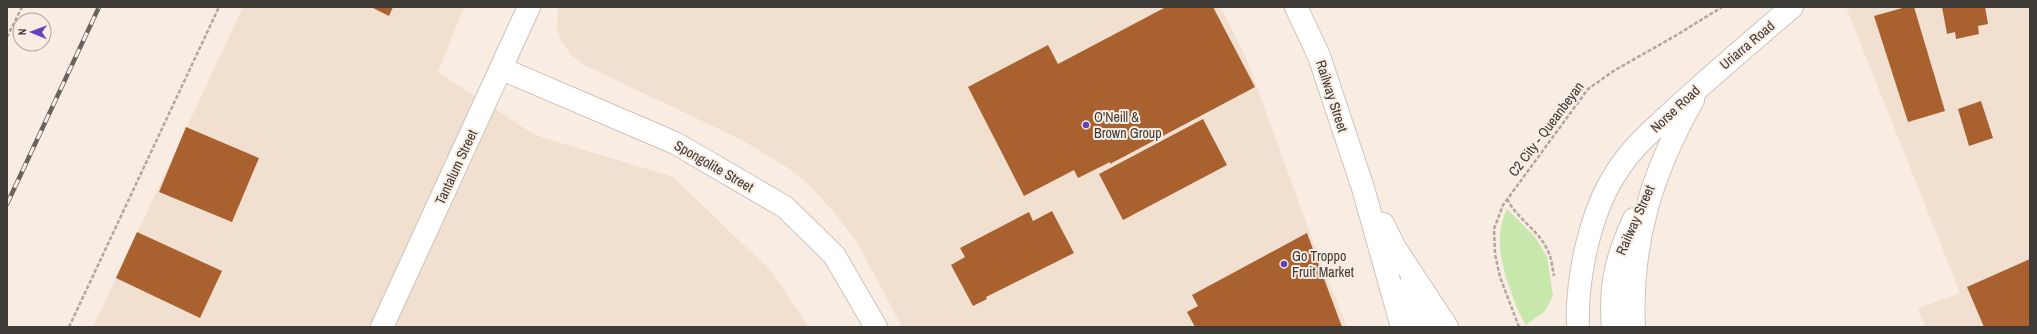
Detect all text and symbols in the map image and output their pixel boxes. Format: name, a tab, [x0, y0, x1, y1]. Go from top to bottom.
north arrow	[12, 12, 52, 52]
street label: Uriarra Road	[1716, 17, 1778, 73]
text: N	[15, 28, 29, 35]
street label: Railway Street	[1312, 58, 1352, 134]
street label: C2 City - Queanbeyan	[1504, 78, 1588, 180]
street label: Norse Road	[1646, 82, 1704, 136]
place label: O'Neill & Brown Group	[1094, 108, 1162, 142]
marker: O'Neill & Brown Group	[1081, 120, 1091, 130]
street label: Tantalum Street	[431, 127, 481, 207]
street label: Spongolite Street	[671, 136, 757, 196]
street label: Railway Street	[1612, 182, 1658, 258]
place label: Go Troppo Fruit Market	[1292, 247, 1354, 281]
marker: Go Troppo Fruit Market	[1279, 259, 1289, 269]

